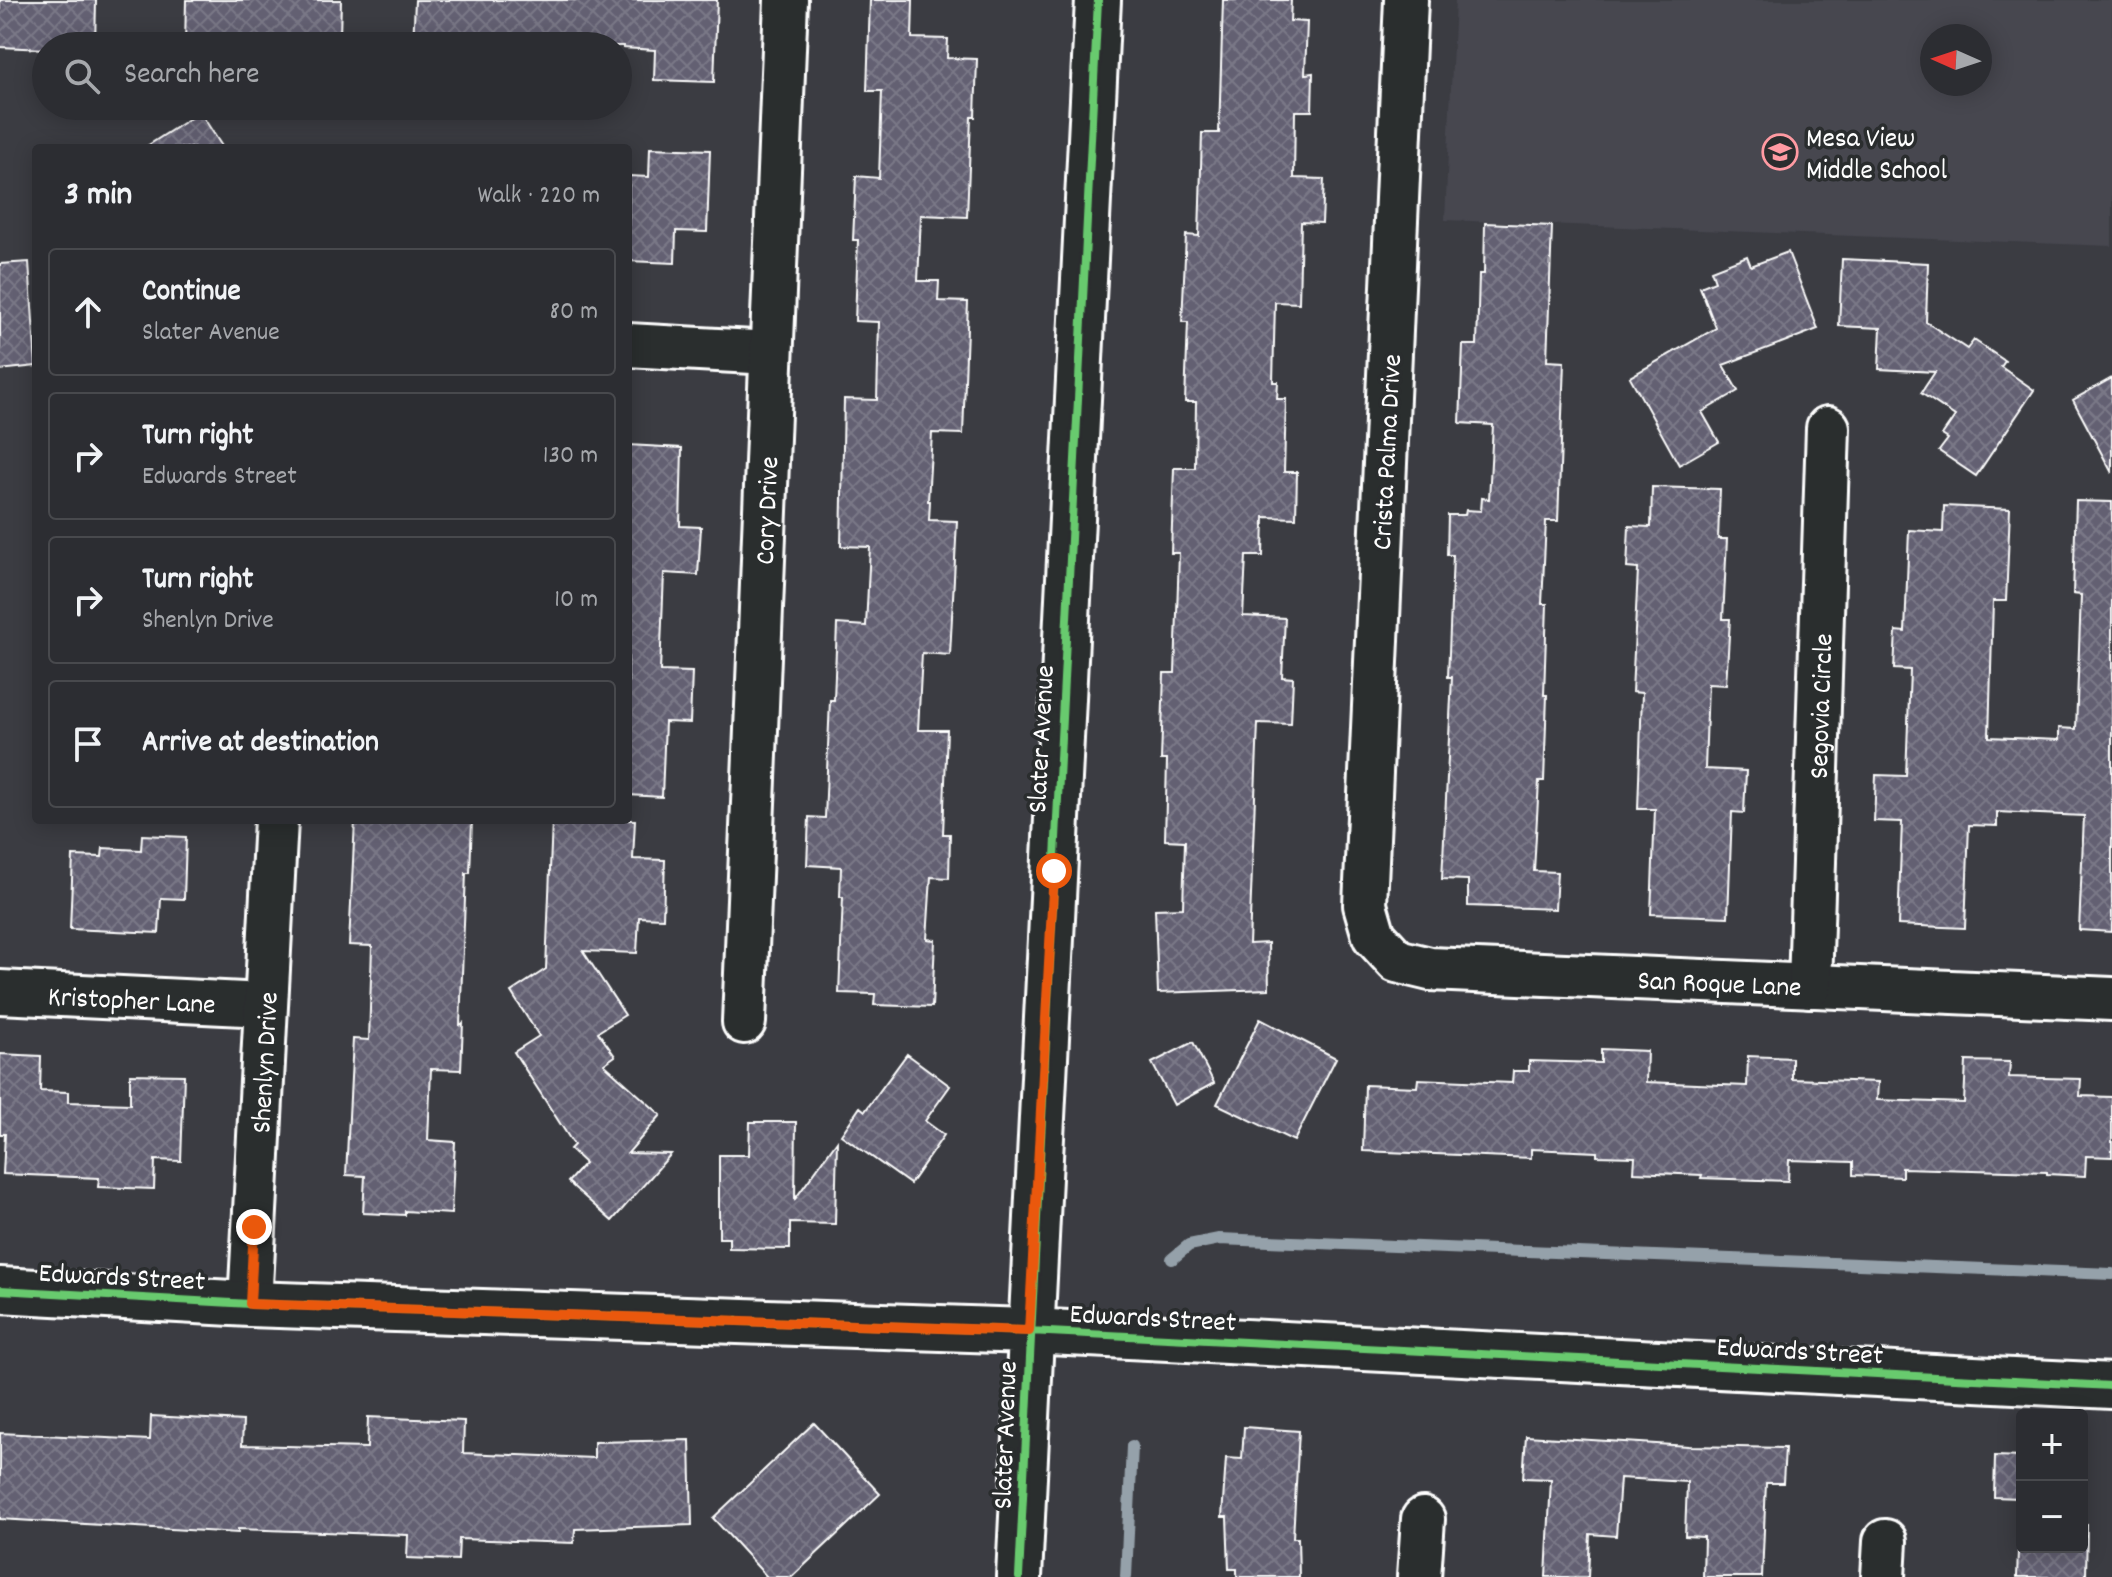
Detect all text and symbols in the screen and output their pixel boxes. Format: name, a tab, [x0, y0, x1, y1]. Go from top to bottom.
north arrow	[1920, 24, 1992, 96]
search box	[32, 32, 632, 120]
icon: search	[60, 54, 104, 98]
text: Search here	[124, 55, 260, 98]
place label: Mesa View Middle School	[1806, 121, 1948, 193]
school or university icon: Mesa View Middle School	[1761, 133, 1799, 171]
text: 3 min	[64, 172, 132, 221]
text: Walk · 220 m	[477, 178, 600, 215]
text: Continue	[142, 272, 241, 315]
icon: ahead	[66, 290, 110, 334]
text: 80 m	[550, 294, 598, 331]
text: Slater Avenue	[142, 315, 280, 352]
street label: Crista Palma Drive	[1365, 353, 1415, 551]
text: Turn right	[142, 416, 253, 459]
icon: right	[66, 434, 110, 478]
text: 130 m	[543, 438, 598, 475]
street label: Cory Drive	[748, 456, 792, 566]
text: Edwards Street	[142, 459, 297, 496]
text: Turn right	[142, 560, 253, 603]
icon: right	[66, 578, 110, 622]
text: 10 m	[554, 582, 598, 619]
text: Shenlyn Drive	[142, 603, 274, 640]
street label: Segovia Circle	[1802, 633, 1846, 780]
street label: Slater Avenue	[1020, 664, 1068, 814]
icon: arrive	[66, 722, 110, 766]
text: Arrive at destination	[142, 723, 379, 766]
route start	[1036, 853, 1072, 889]
street label: San Roque Lane	[1637, 963, 1802, 1010]
street label: Kristopher Lane	[47, 979, 216, 1028]
street label: Shenlyn Drive	[244, 991, 292, 1134]
route end	[236, 1209, 272, 1245]
street label: Edwards Street	[37, 1256, 206, 1304]
street label: Edwards Street	[1068, 1297, 1237, 1345]
street label: Edwards Street	[1715, 1330, 1884, 1378]
street label: Slater Avenue	[985, 1360, 1031, 1510]
map controls	[2016, 1409, 2088, 1553]
button: +	[2016, 1409, 2088, 1481]
button: −	[2016, 1481, 2088, 1553]

